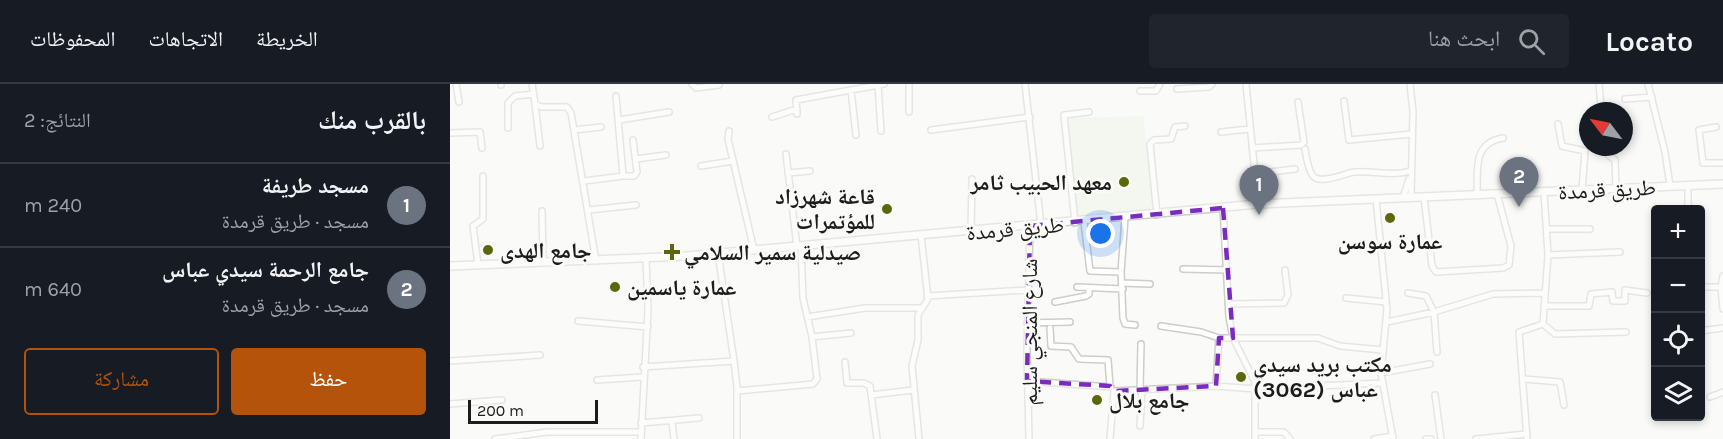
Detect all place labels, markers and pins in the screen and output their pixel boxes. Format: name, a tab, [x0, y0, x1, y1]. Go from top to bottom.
pin: 2	[1500, 158, 1538, 207]
pin: 1	[1240, 166, 1278, 215]
place label: معهد الحبيب ثامر	[969, 170, 1112, 196]
marker: معهد الحبيب ثامر	[1117, 175, 1131, 189]
place label: قاعة شهرزاد للمؤتمرات	[775, 184, 875, 235]
marker: قاعة شهرزاد للمؤتمرات	[880, 202, 894, 216]
marker: عمارة سوسن	[1383, 211, 1397, 225]
place label: عمارة سوسن	[1338, 229, 1442, 255]
place label: جامع الهدى	[500, 238, 592, 265]
place label: صيدلية سمير السلامي	[684, 240, 861, 269]
marker: جامع الهدى	[481, 243, 495, 257]
marker: صيدلية سمير السلامي	[665, 245, 679, 259]
place label: عمارة ياسمين	[627, 275, 736, 301]
marker: عمارة ياسمين	[608, 280, 622, 294]
place label: مكتب بريد سيدي عباس (3062)	[1253, 352, 1392, 403]
marker: مكتب بريد سيدي عباس (3062)	[1234, 370, 1248, 384]
place label: جامع بلال	[1109, 388, 1189, 415]
marker: جامع بلال	[1090, 393, 1104, 407]

